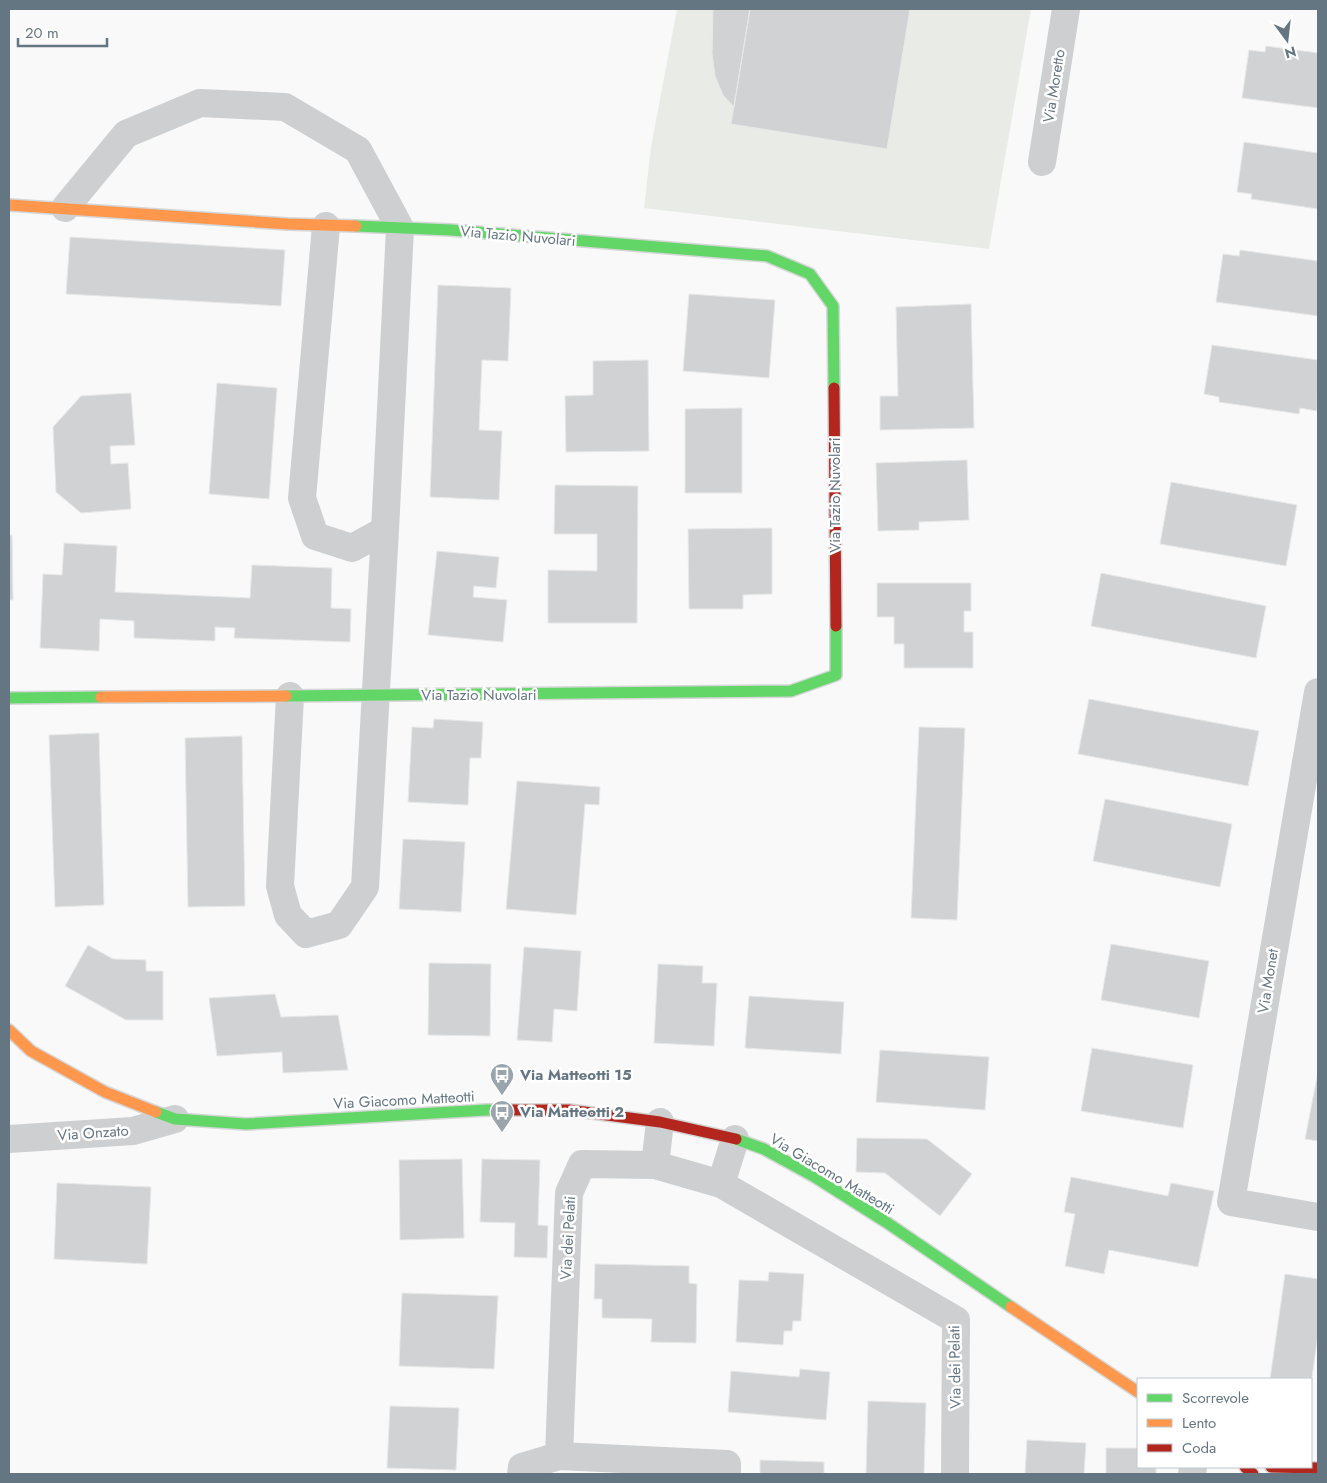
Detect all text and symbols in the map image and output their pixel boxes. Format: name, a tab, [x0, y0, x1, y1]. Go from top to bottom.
scale bar	[18, 15, 106, 47]
north arrow	[1262, 15, 1312, 65]
text: 20 m	[25, 22, 59, 44]
text: N	[1282, 41, 1298, 64]
street label: Via Moretto	[1037, 48, 1071, 124]
street label: Via Tazio Nuvolari	[460, 220, 576, 252]
street label: Via Tazio Nuvolari	[824, 437, 846, 553]
street label: Via Tazio Nuvolari	[421, 684, 537, 706]
street label: Via Monet	[1252, 947, 1284, 1015]
bus stop icon: Via Matteotti 15	[489, 1062, 515, 1096]
place label: Via Matteotti 15	[519, 1064, 632, 1086]
street label: Via Giacomo Matteotti	[333, 1085, 475, 1115]
bus stop icon: Via Matteotti 2	[489, 1099, 515, 1133]
place label: Via Matteotti 2	[519, 1101, 624, 1123]
street label: Via Onzato	[57, 1120, 129, 1146]
street label: Via Giacomo Matteotti	[766, 1128, 898, 1220]
street label: Via dei Pelati	[555, 1196, 581, 1280]
street label: Via dei Pelati	[943, 1325, 967, 1409]
legend	[1137, 1378, 1312, 1468]
text: Scorrevole	[1182, 1387, 1249, 1409]
text: Lento	[1182, 1412, 1216, 1434]
text: Coda	[1182, 1437, 1216, 1459]

